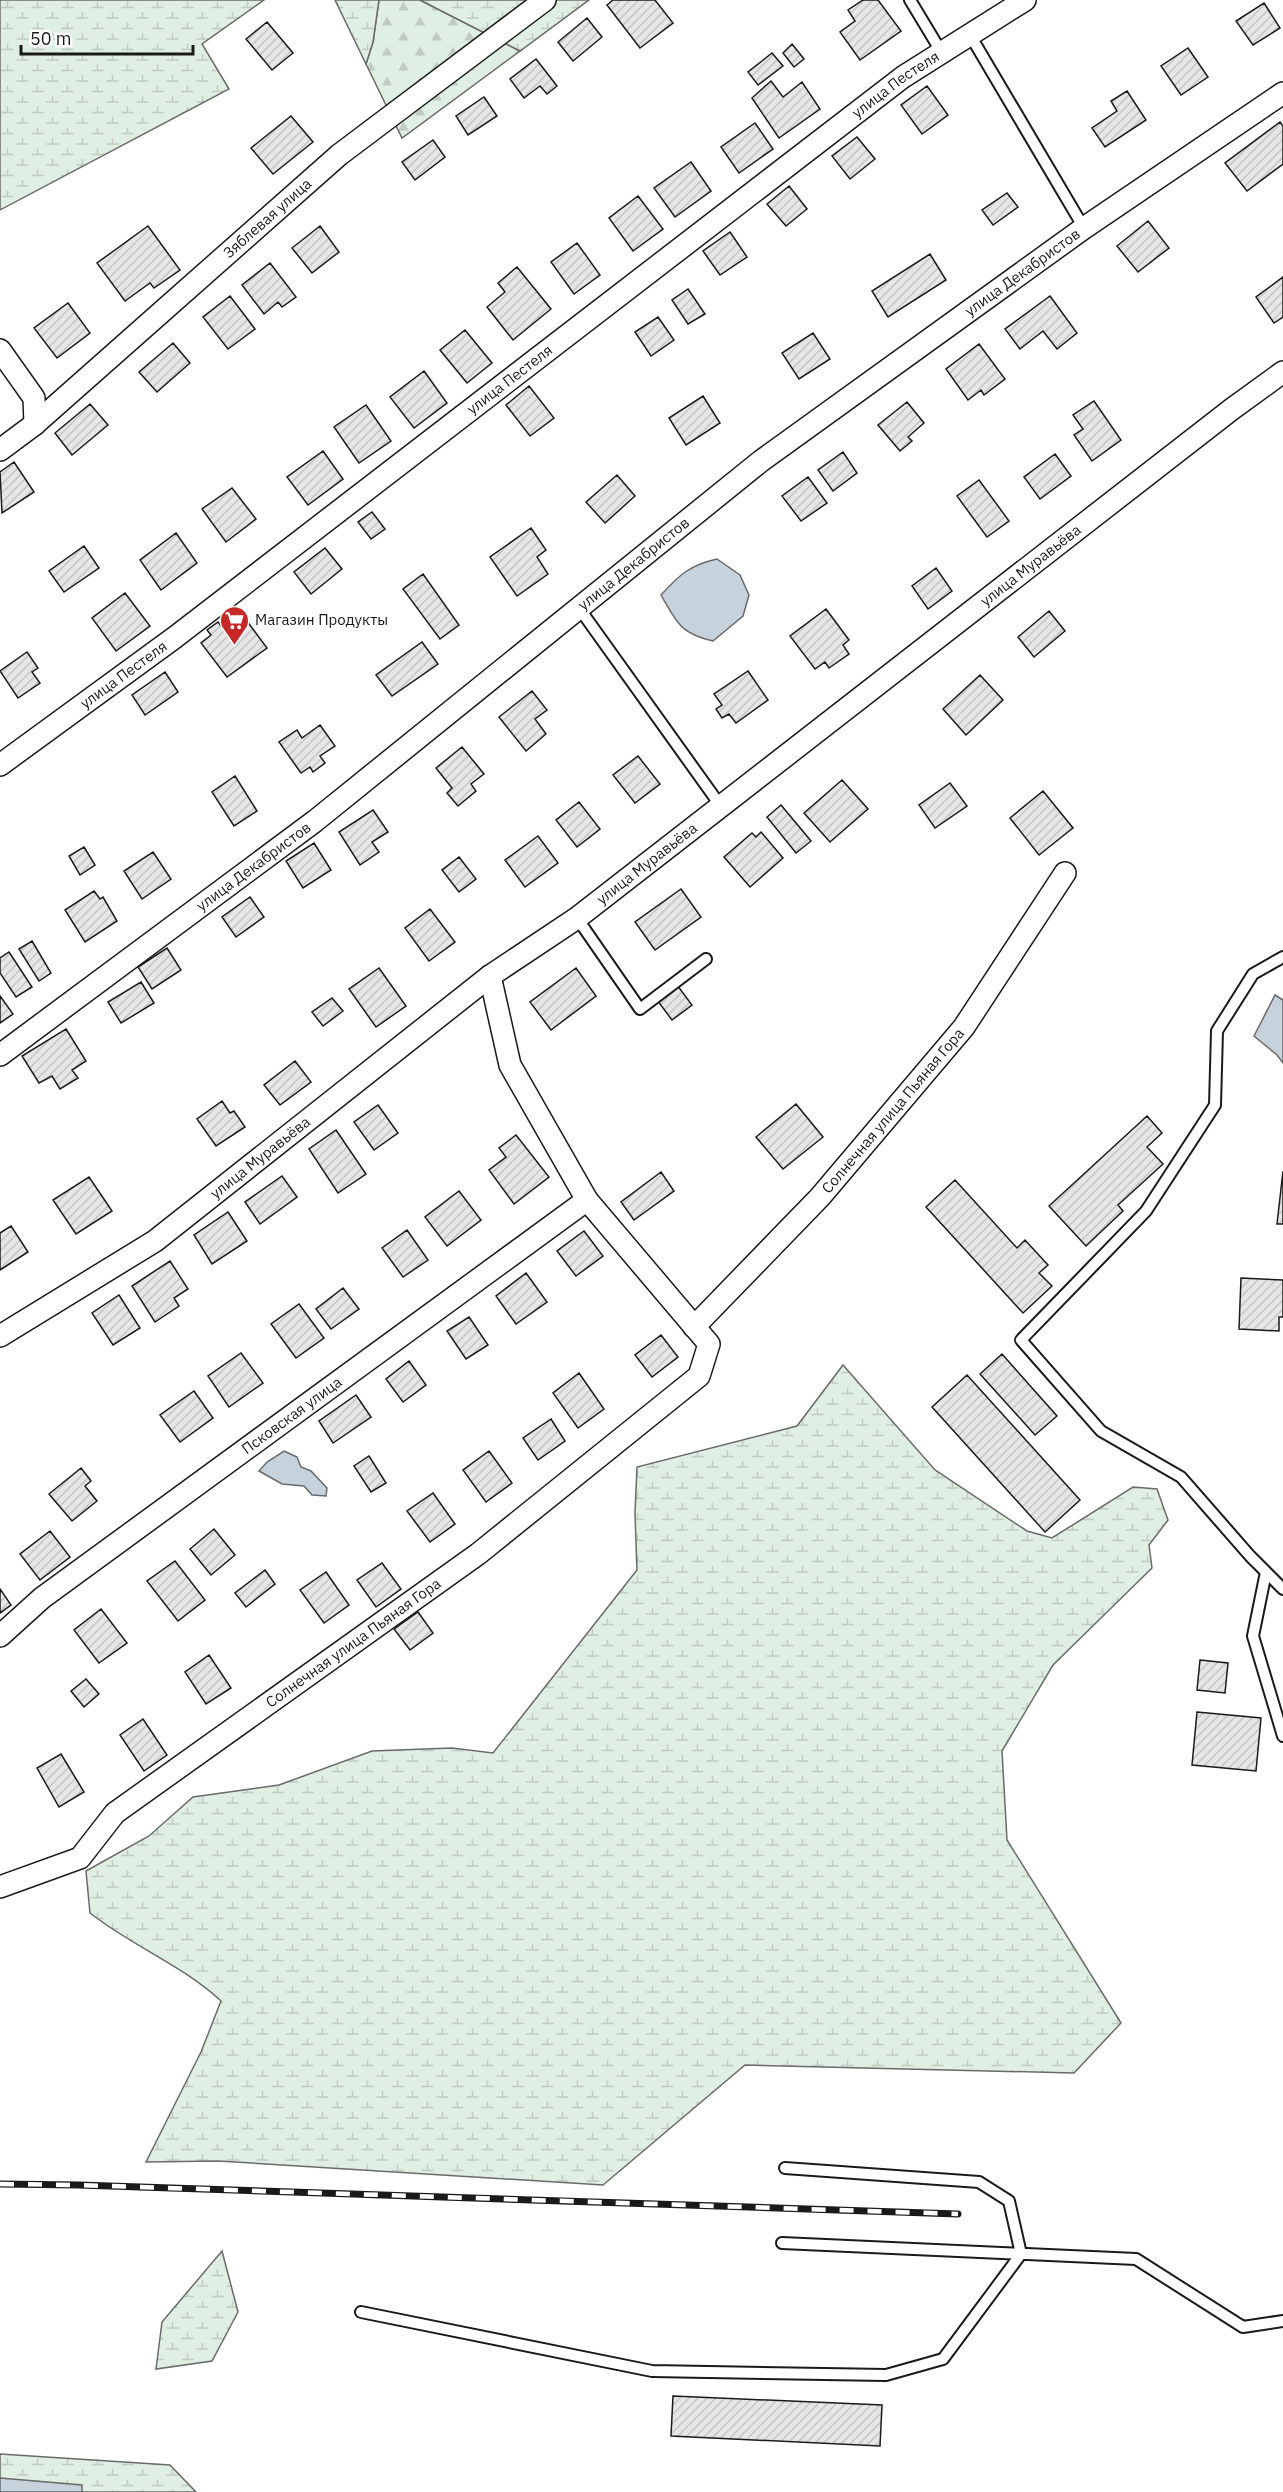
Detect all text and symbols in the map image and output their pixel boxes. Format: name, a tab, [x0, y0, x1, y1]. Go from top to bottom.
scale bar	[21, 18, 194, 56]
text: 50 m	[30, 27, 72, 50]
street label: улица Пестеля	[848, 47, 943, 122]
street label: Зяблевая улица	[219, 174, 315, 262]
street label: улица Декабристов	[961, 224, 1084, 320]
street label: улица Пестеля	[463, 340, 556, 418]
street label: улица Декабристов	[574, 513, 693, 614]
street label: улица Муравьёва	[976, 520, 1084, 610]
supermarket icon: Магазин Продукты	[218, 604, 250, 646]
place label: Магазин Продукты	[255, 610, 388, 629]
street label: улица Пестеля	[76, 636, 171, 712]
street label: улица Декабристов	[192, 817, 314, 915]
street label: улица Муравьёва	[592, 818, 701, 908]
street label: Солнечная улица Пьяная Гора	[817, 1024, 968, 1197]
street label: улица Муравьёва	[206, 1112, 314, 1203]
street label: Псковская улица	[238, 1372, 345, 1458]
street label: Солнечная улица Пьяная Гора	[262, 1574, 444, 1711]

